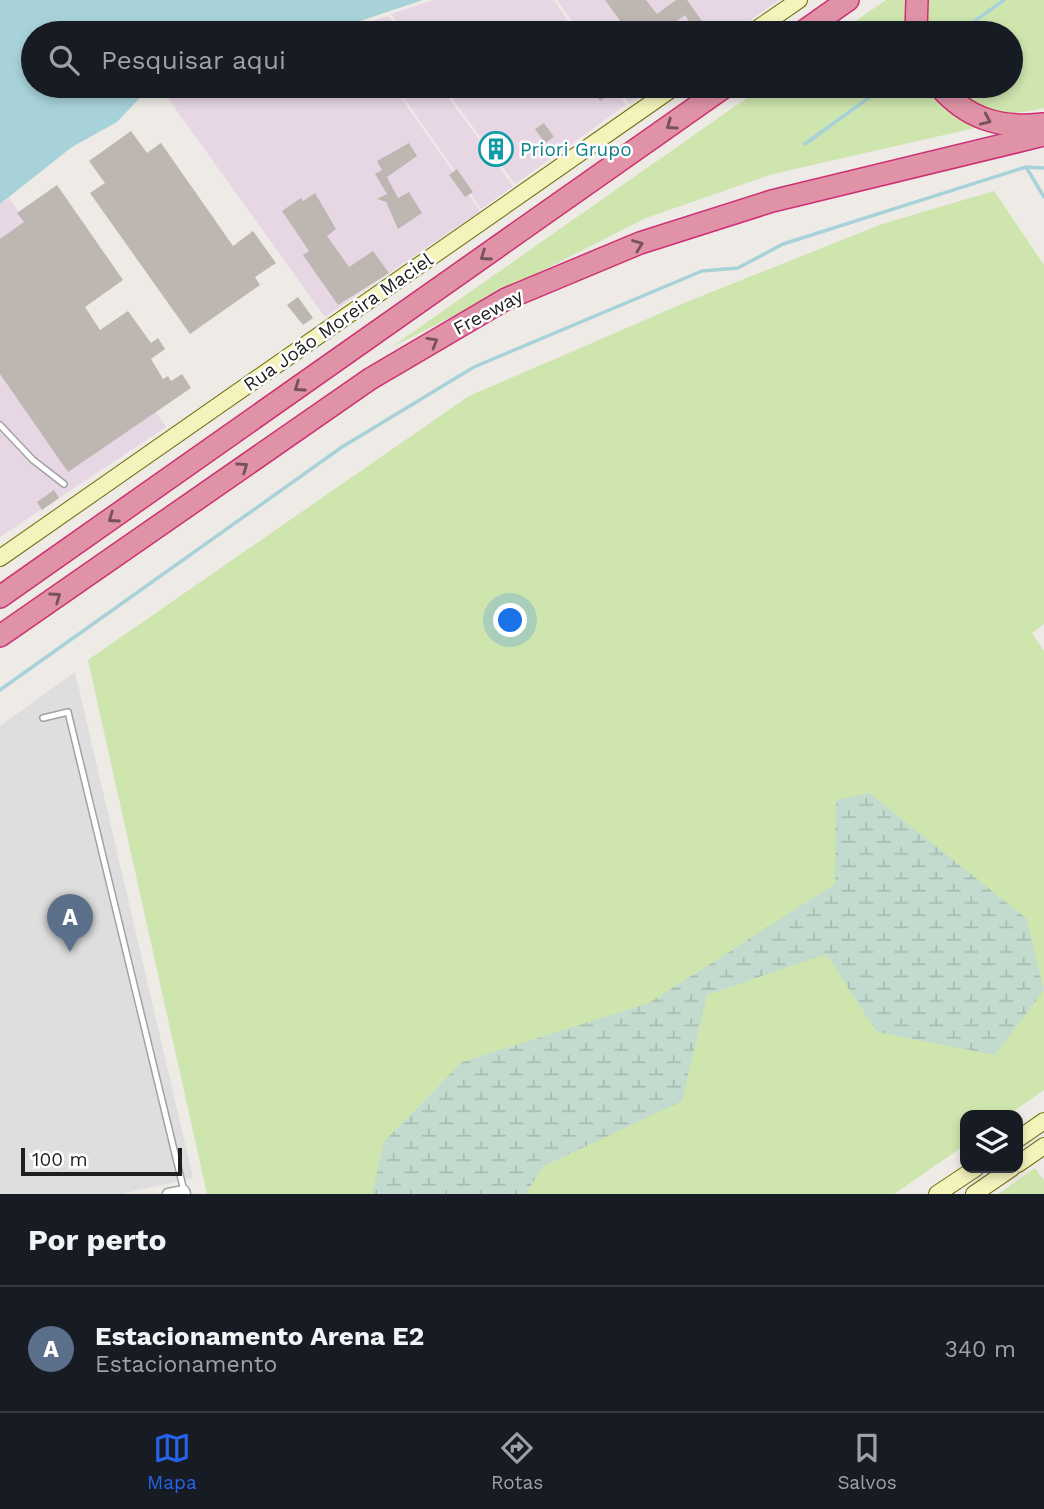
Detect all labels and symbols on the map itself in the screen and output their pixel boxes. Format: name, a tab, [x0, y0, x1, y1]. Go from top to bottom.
one-way arrow	[979, 112, 991, 126]
one-way arrow	[666, 117, 679, 129]
building icon: Priori Grupo	[477, 130, 515, 168]
place label: Priori Grupo	[520, 138, 632, 161]
one-way arrow	[631, 239, 643, 253]
street label: Rua João Moreira Maciel	[239, 248, 437, 396]
one-way arrow	[480, 248, 493, 260]
street label: Freeway	[449, 284, 527, 340]
one-way arrow	[426, 337, 438, 350]
one-way arrow	[294, 379, 307, 391]
one-way arrow	[235, 463, 248, 475]
one-way arrow	[108, 510, 121, 522]
one-way arrow	[48, 593, 61, 605]
your location	[493, 603, 527, 637]
pin: A	[47, 894, 93, 952]
scale bar	[21, 1145, 182, 1177]

